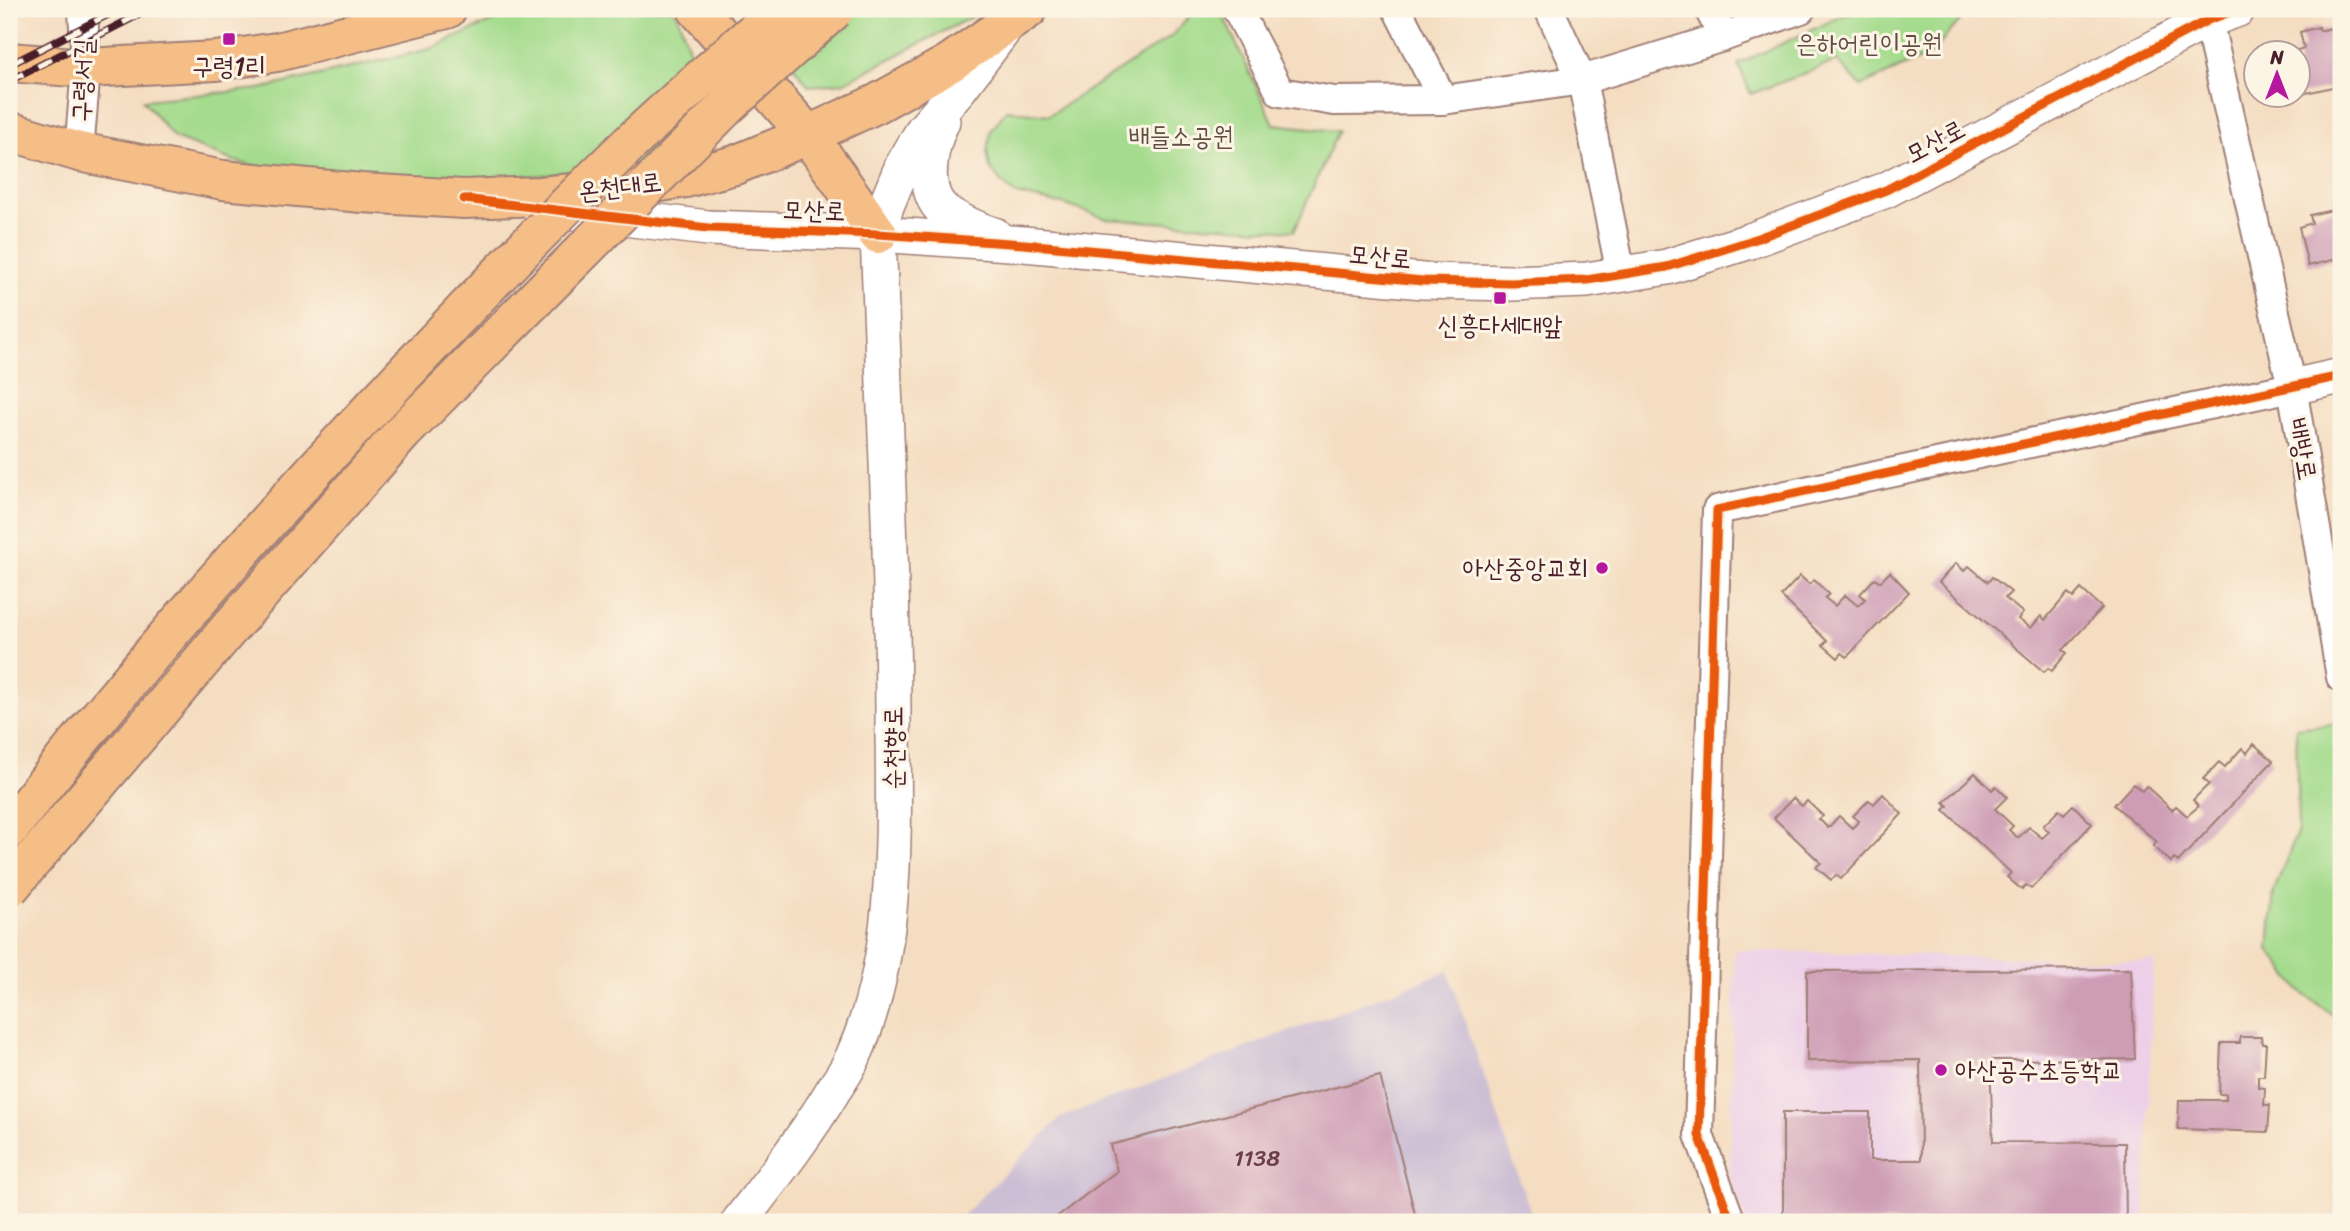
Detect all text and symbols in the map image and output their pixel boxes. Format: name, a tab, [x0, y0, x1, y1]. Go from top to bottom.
park label: 은하어린이공원	[1796, 20, 1942, 66]
marker: 구령1리	[221, 31, 237, 47]
street label: 구령서길	[58, 37, 106, 123]
north arrow	[2242, 38, 2312, 108]
text: N	[2269, 41, 2284, 74]
place label: 구령1리	[192, 43, 266, 89]
street label: 모산로	[1896, 106, 1974, 176]
park label: 배들소공원	[1129, 113, 1233, 159]
street label: 온천대로	[576, 158, 664, 214]
street label: 모산로	[782, 186, 846, 234]
street label: 모산로	[1347, 230, 1413, 282]
marker: 신흥다세대앞	[1492, 290, 1508, 306]
place label: 신흥다세대앞	[1437, 302, 1563, 348]
street label: 배방로	[2275, 414, 2331, 484]
place label: 아산중앙교회	[1462, 545, 1588, 591]
marker: 아산중앙교회	[1594, 560, 1610, 576]
street label: 순천향로	[870, 706, 916, 790]
place label: 아산공수초등학교	[1955, 1047, 2122, 1093]
marker: 아산공수초등학교	[1933, 1062, 1949, 1078]
house number: 1138	[1234, 1138, 1280, 1179]

